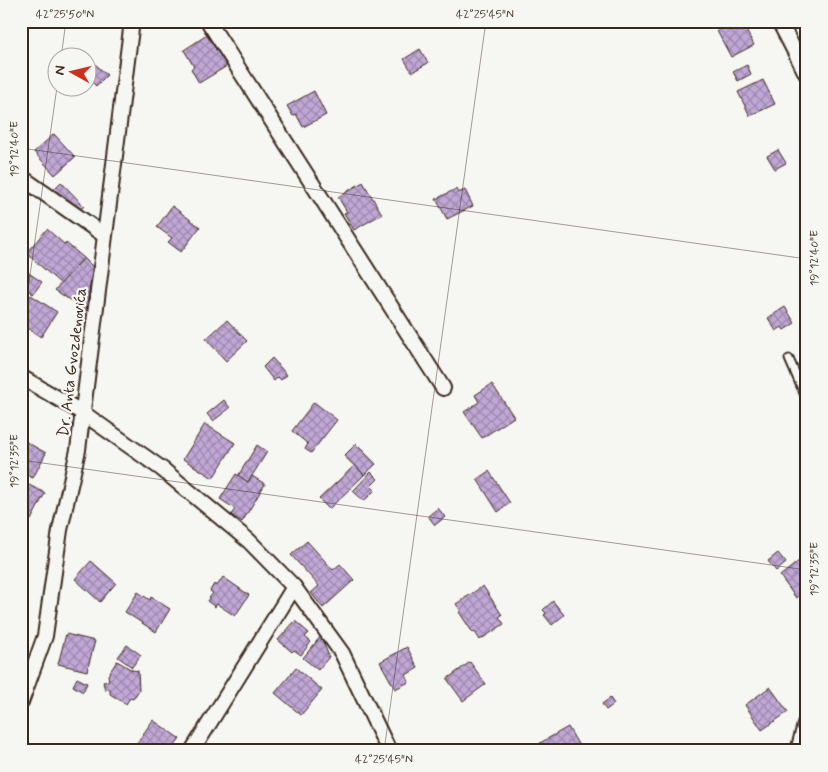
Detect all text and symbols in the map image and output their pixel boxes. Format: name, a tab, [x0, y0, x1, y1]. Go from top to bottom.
text: 42°25'50"N	[36, 7, 94, 23]
text: 42°25'45"N	[456, 7, 514, 23]
north arrow	[48, 48, 98, 98]
text: N	[51, 64, 70, 76]
text: 19°12'40"E	[7, 121, 23, 177]
text: 19°12'40"E	[807, 230, 823, 286]
street label: Dr. Anta Gvozdenovića	[53, 286, 92, 438]
text: 19°12'35"E	[7, 434, 23, 488]
text: 19°12'35"E	[807, 542, 823, 596]
text: 42°25'45"N	[355, 752, 413, 768]

